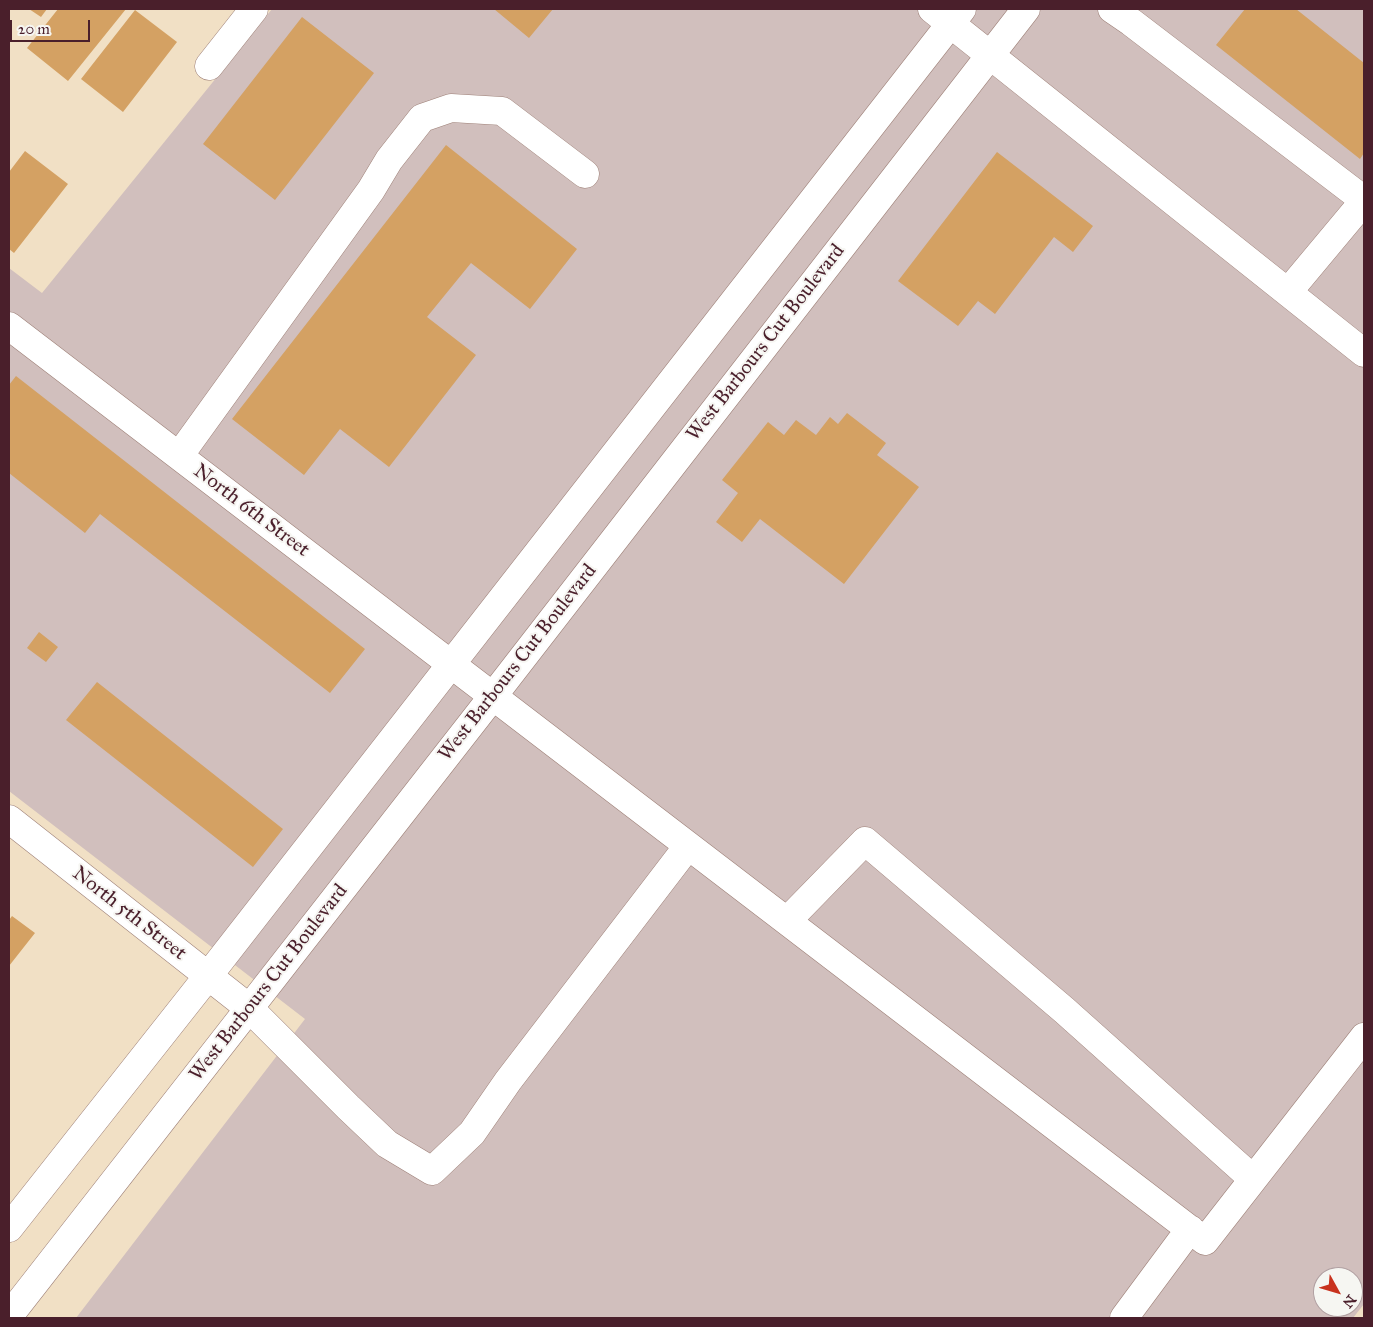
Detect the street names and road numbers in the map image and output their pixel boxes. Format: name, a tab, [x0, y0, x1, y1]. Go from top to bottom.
street label: West Barbours Cut Boulevard	[682, 240, 850, 446]
street label: North 6th Street	[188, 460, 314, 562]
street label: West Barbours Cut Boulevard	[434, 560, 602, 766]
street label: North 5th Street	[67, 862, 191, 966]
street label: West Barbours Cut Boulevard	[185, 880, 353, 1086]

